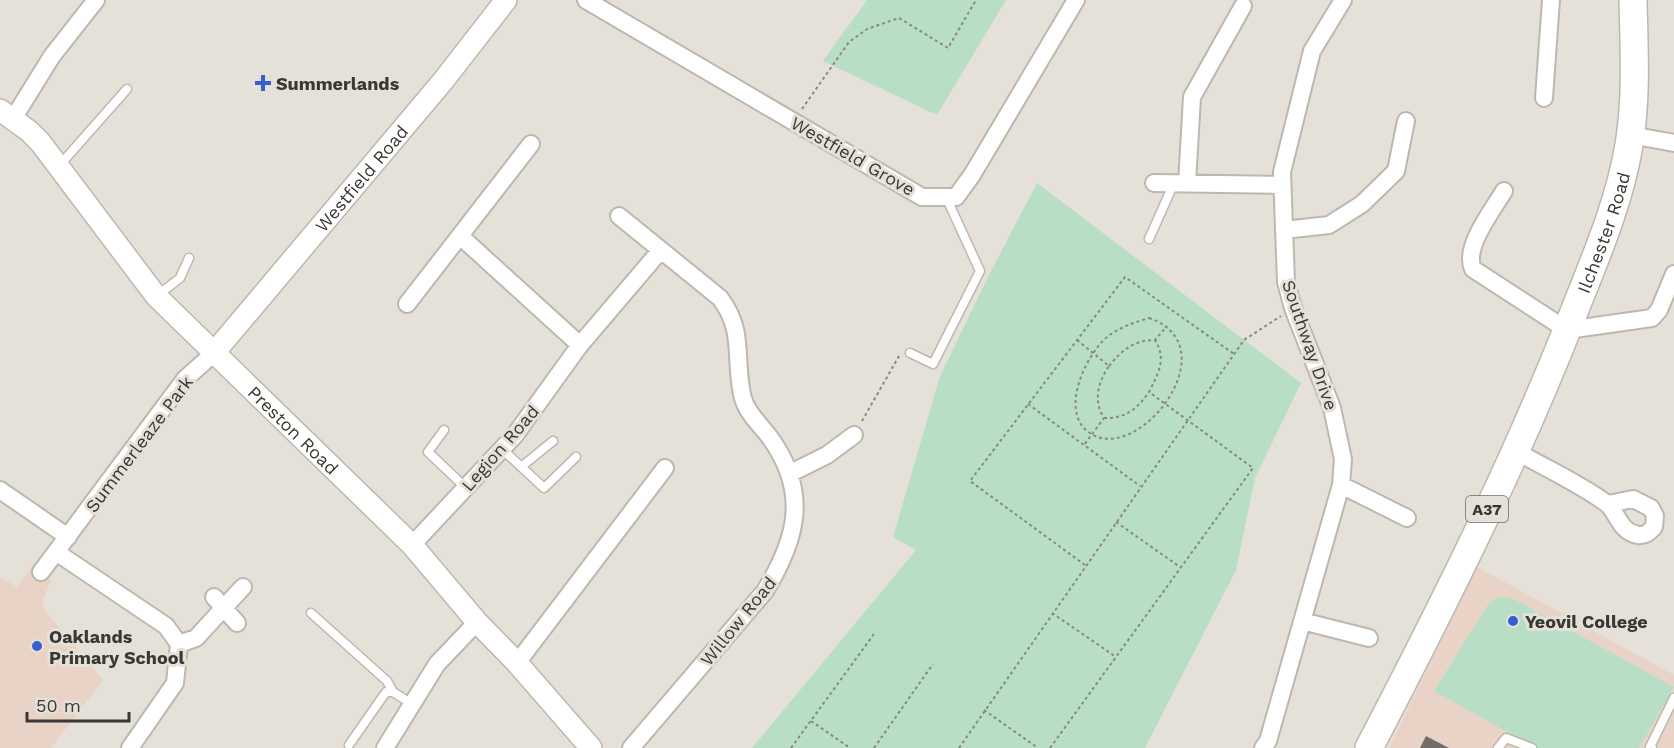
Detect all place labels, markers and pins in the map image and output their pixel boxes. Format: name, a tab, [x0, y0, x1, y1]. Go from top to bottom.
place label: Summerlands	[276, 73, 400, 94]
marker: Summerlands	[254, 74, 272, 92]
place label: Yeovil College	[1525, 611, 1648, 632]
marker: Yeovil College	[1506, 614, 1520, 628]
place label: Oaklands Primary School	[49, 626, 185, 668]
marker: Oaklands Primary School	[30, 639, 44, 653]

